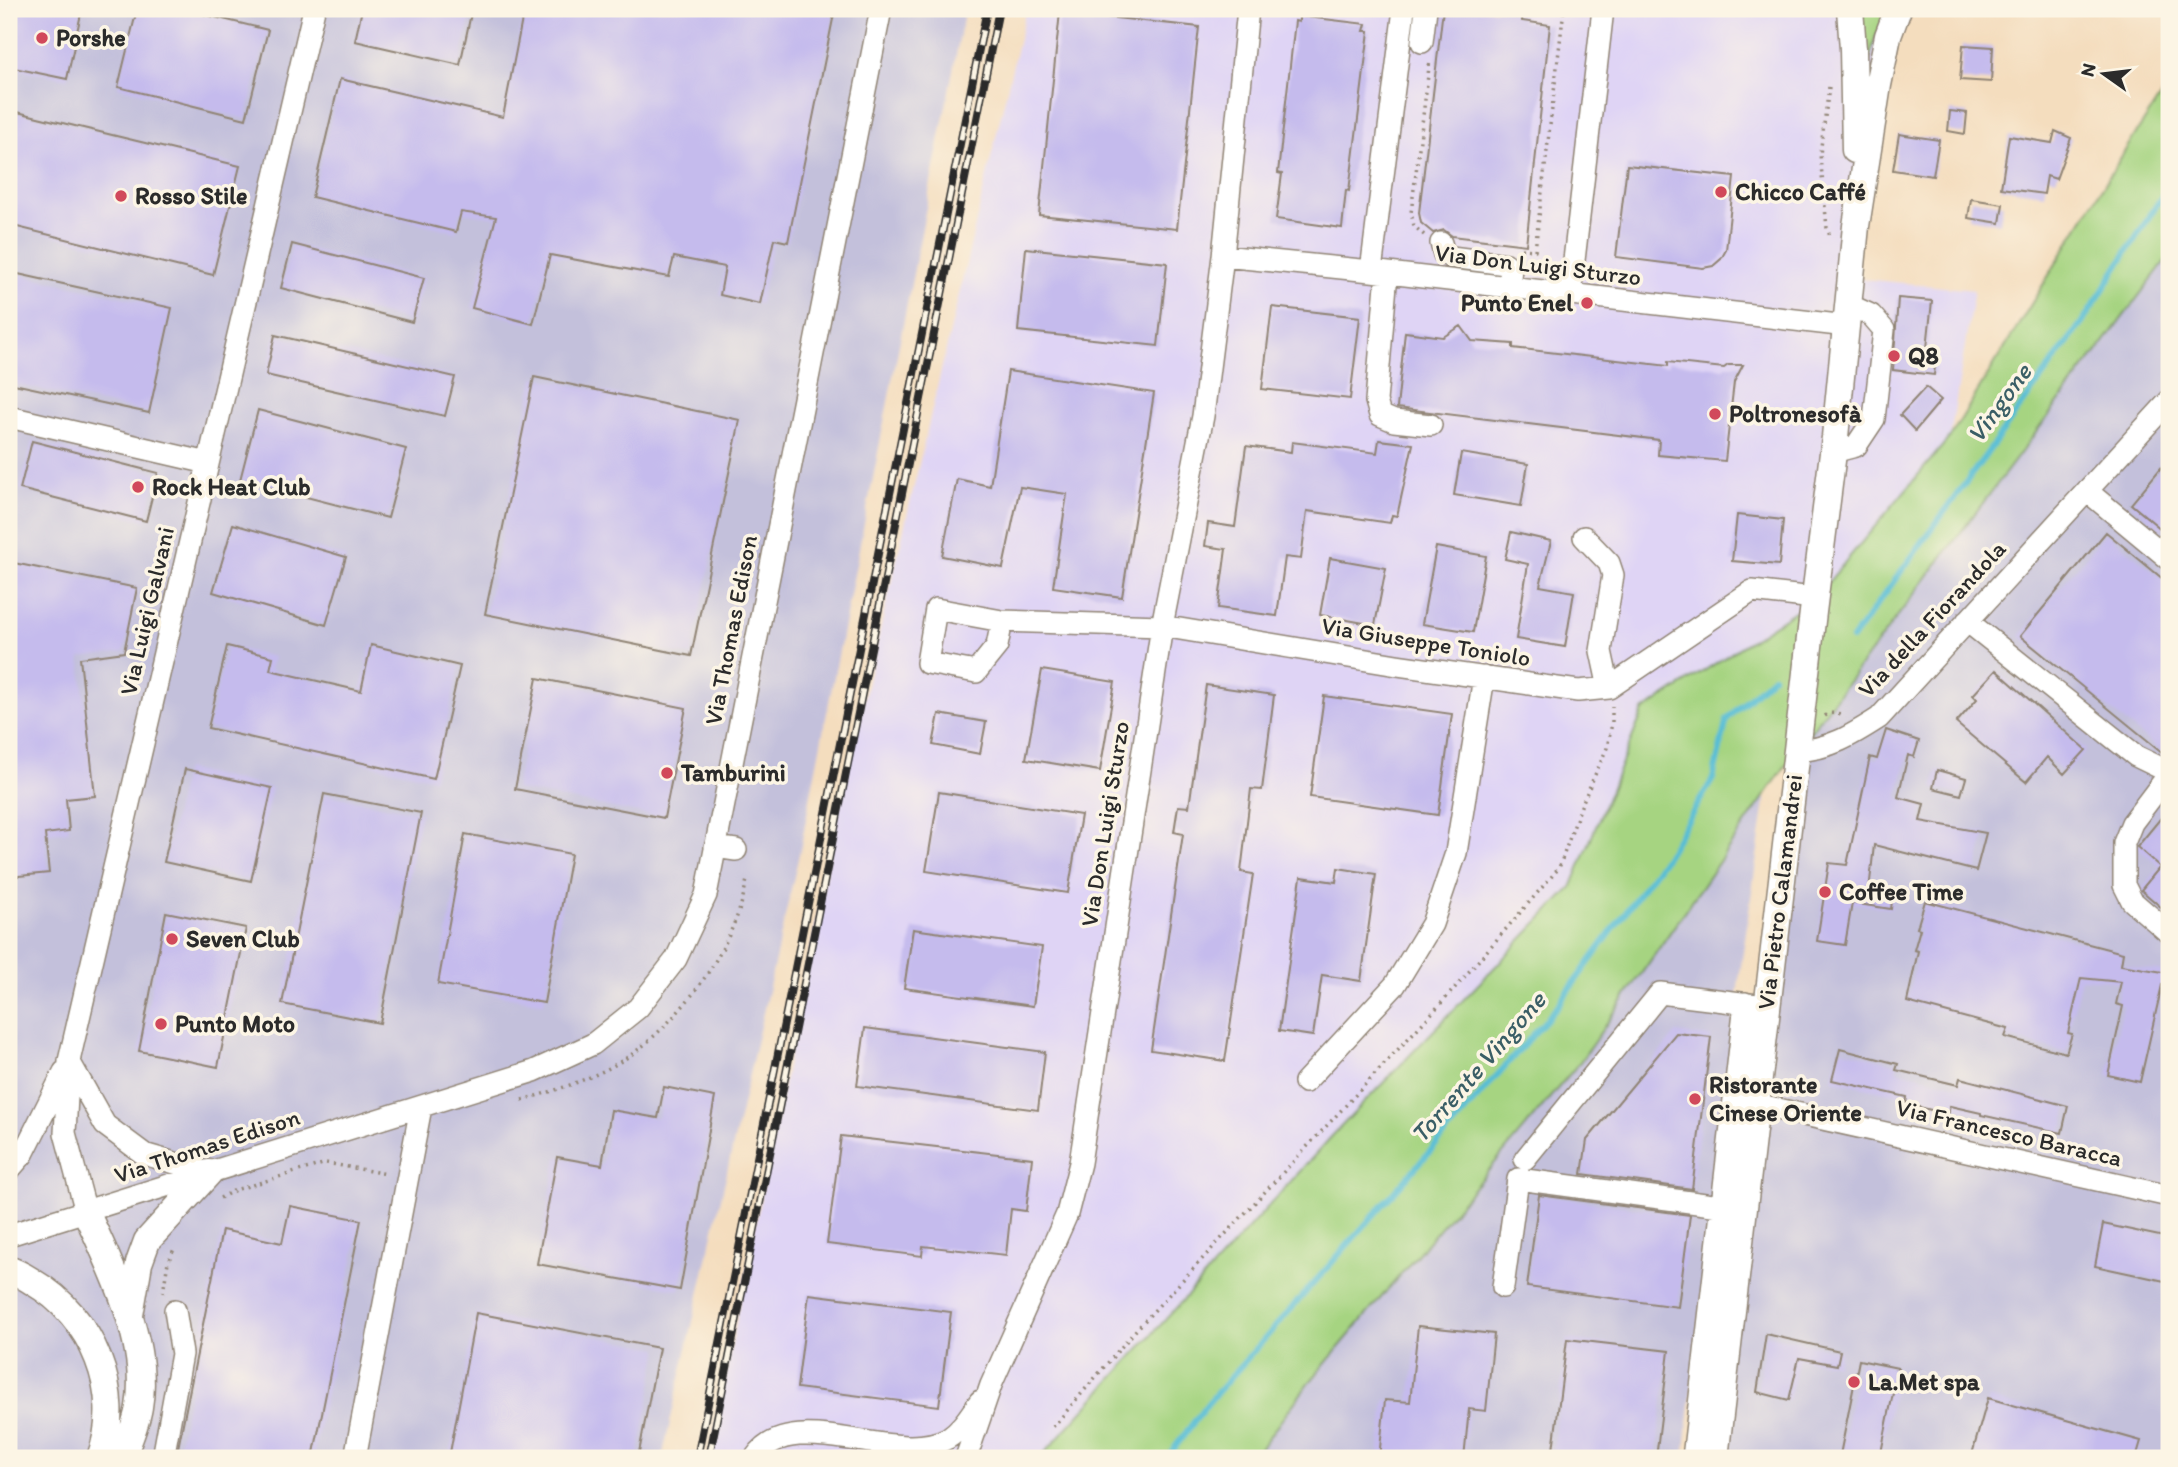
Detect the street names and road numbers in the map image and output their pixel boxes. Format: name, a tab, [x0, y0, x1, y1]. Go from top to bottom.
street label: Via Don Luigi Sturzo	[1433, 237, 1643, 292]
street label: Via Luigi Galvani	[113, 524, 180, 698]
street label: Via Thomas Edison	[698, 532, 763, 727]
street label: Via della Fiorandola	[1852, 534, 2012, 703]
street label: Via Giuseppe Toniolo	[1319, 611, 1533, 672]
street label: Via Don Luigi Sturzo	[1074, 719, 1135, 929]
street label: Via Pietro Calamandrei	[1751, 773, 1808, 1011]
street label: Via Francesco Baracca	[1894, 1092, 2125, 1173]
street label: Via Thomas Edison	[110, 1102, 304, 1189]

